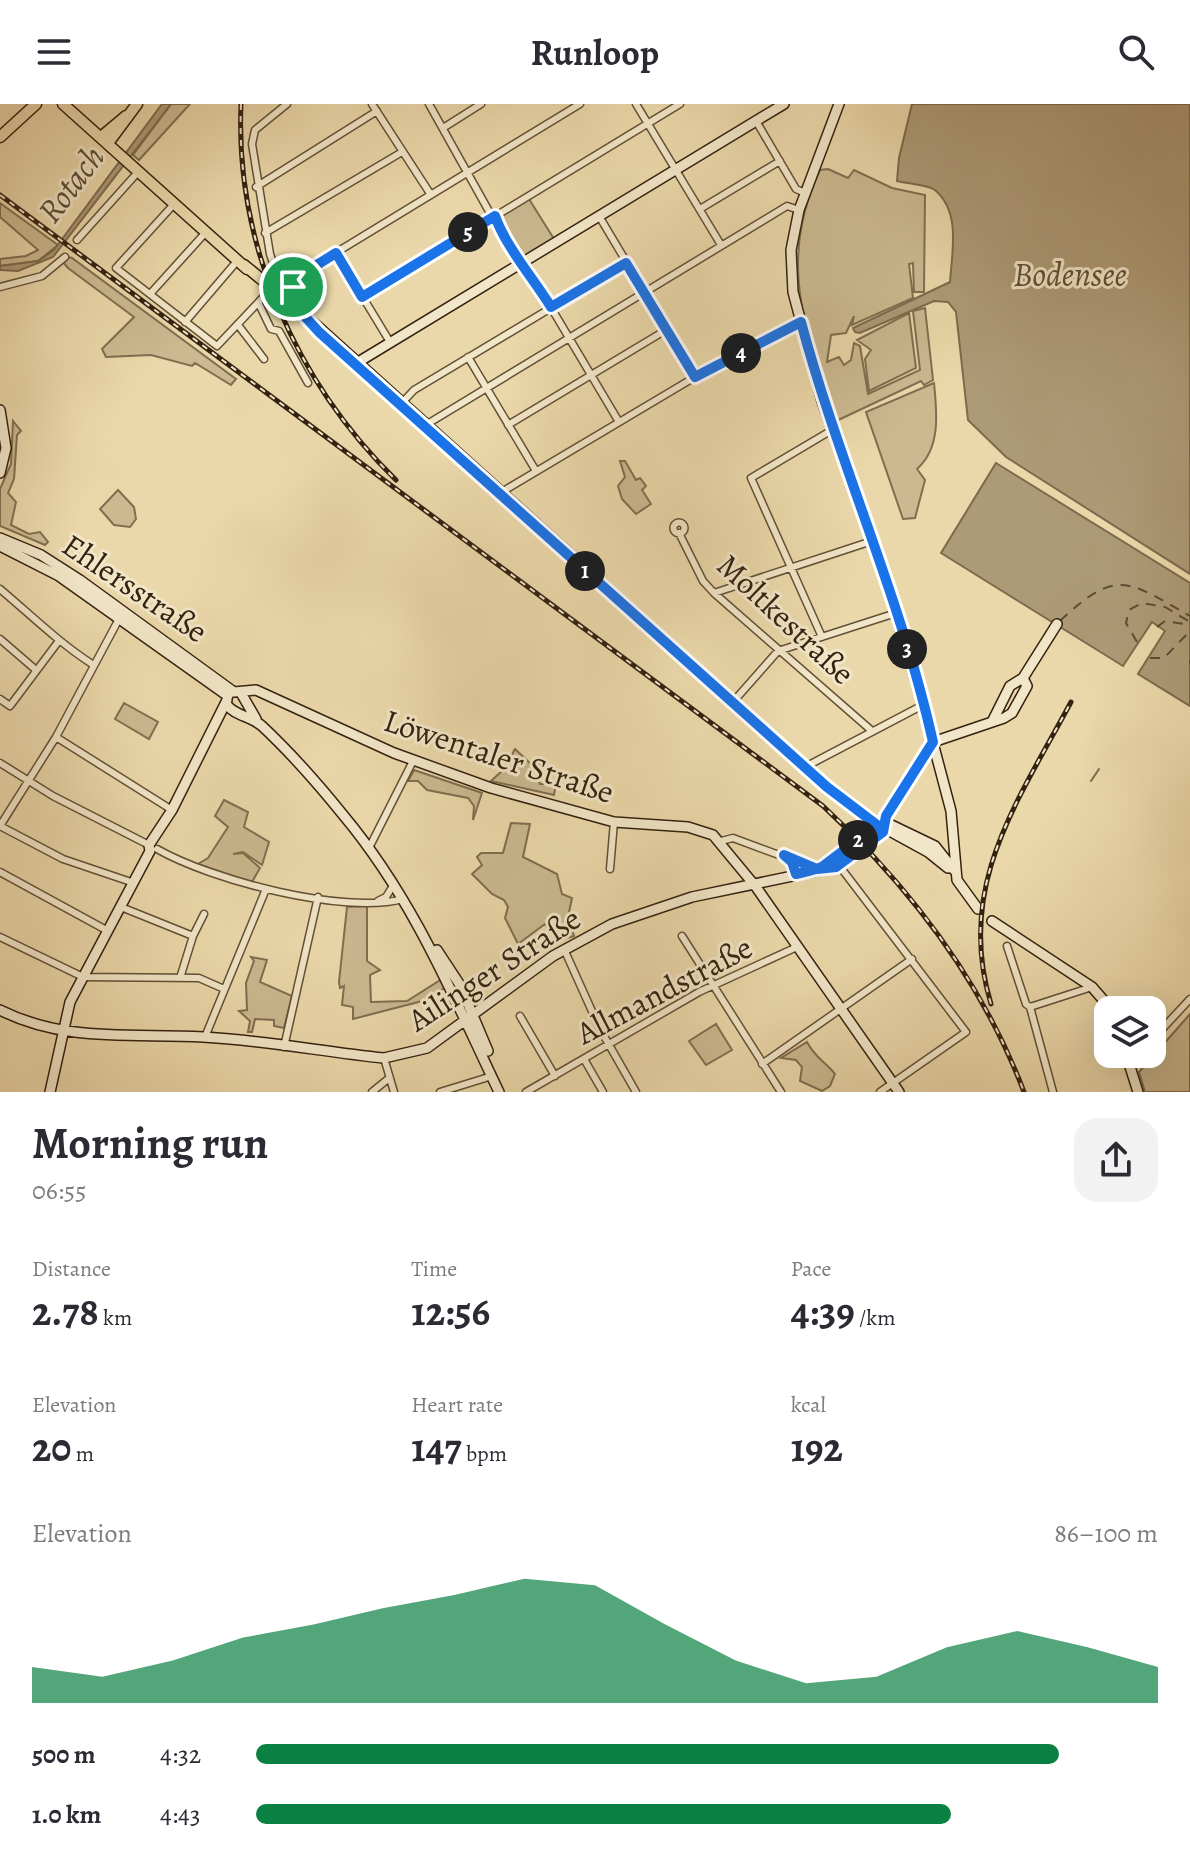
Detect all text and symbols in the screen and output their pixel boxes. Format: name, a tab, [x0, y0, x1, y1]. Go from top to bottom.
text: Runloop	[531, 28, 659, 77]
icon: menu	[32, 30, 76, 74]
icon: search	[1114, 30, 1158, 74]
water label: Rotach	[26, 135, 116, 233]
pin: 5	[448, 212, 488, 252]
text: 5	[463, 217, 473, 247]
water label: Bodensee	[1013, 251, 1127, 298]
pin	[259, 253, 327, 321]
icon: arrive	[271, 265, 315, 309]
pin: 4	[721, 333, 761, 373]
text: 4	[736, 338, 746, 368]
street label: Ehlersstraße	[54, 523, 216, 653]
street label: Moltkestraße	[707, 544, 865, 694]
pin: 1	[565, 551, 605, 591]
text: 1	[581, 556, 589, 586]
pin: 3	[887, 629, 927, 669]
text: 3	[902, 634, 912, 664]
street label: Löwentaler Straße	[378, 698, 620, 814]
pin: 2	[838, 820, 878, 860]
text: 2	[853, 825, 863, 855]
street label: Ailinger Straße	[398, 897, 589, 1042]
street label: Allmandstraße	[567, 925, 760, 1055]
map controls	[1094, 996, 1166, 1068]
button: layers	[1094, 996, 1166, 1068]
text: Morning run	[32, 1113, 268, 1173]
button: share	[1074, 1118, 1158, 1202]
text: 06:55	[32, 1173, 86, 1208]
text: Distance	[32, 1254, 111, 1284]
text: Time	[411, 1254, 457, 1284]
text: Pace	[791, 1254, 831, 1284]
text: 2.78	[32, 1284, 99, 1339]
text: 12:56	[411, 1284, 490, 1339]
text: 4:39	[791, 1284, 855, 1339]
text: km	[99, 1303, 132, 1333]
text: /km	[855, 1303, 896, 1333]
text: Elevation	[32, 1390, 116, 1420]
text: Heart rate	[411, 1390, 503, 1420]
text: kcal	[791, 1390, 826, 1420]
text: 20	[32, 1420, 71, 1475]
text: 147	[411, 1420, 462, 1475]
text: 192	[791, 1420, 843, 1475]
text: m	[71, 1439, 94, 1469]
text: bpm	[462, 1439, 507, 1469]
text: Elevation	[32, 1516, 132, 1551]
text: 86–100 m	[1054, 1516, 1158, 1551]
text: 500 m	[32, 1737, 96, 1772]
text: 4:32	[160, 1737, 201, 1772]
text: 1.0 km	[32, 1797, 101, 1832]
text: 4:43	[160, 1797, 201, 1832]

